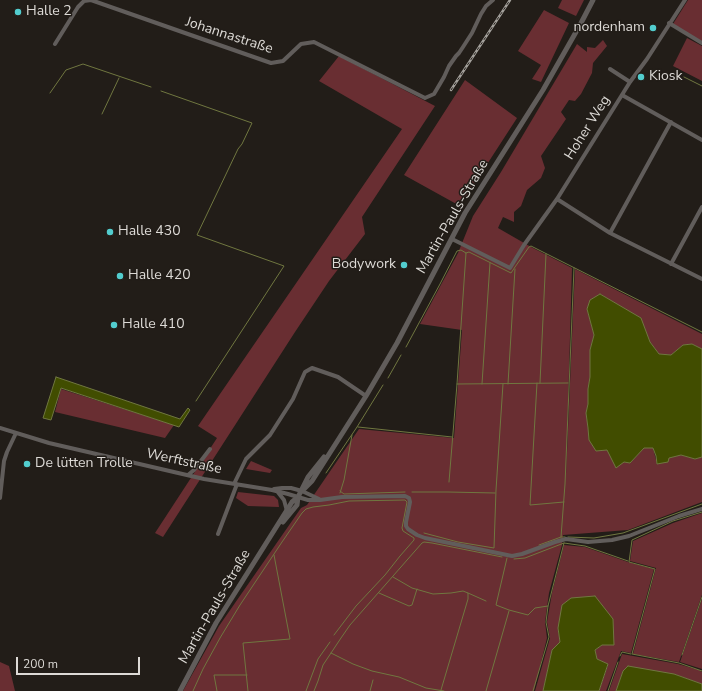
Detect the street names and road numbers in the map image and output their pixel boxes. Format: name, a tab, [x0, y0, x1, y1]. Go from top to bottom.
street label: Johannastraße	[183, 14, 275, 58]
street label: Hoher Weg	[562, 93, 614, 163]
street label: Martin-Pauls-Straße	[413, 157, 493, 277]
street label: Werftstraße	[145, 446, 223, 478]
street label: Martin-Pauls-Straße	[175, 547, 255, 667]

